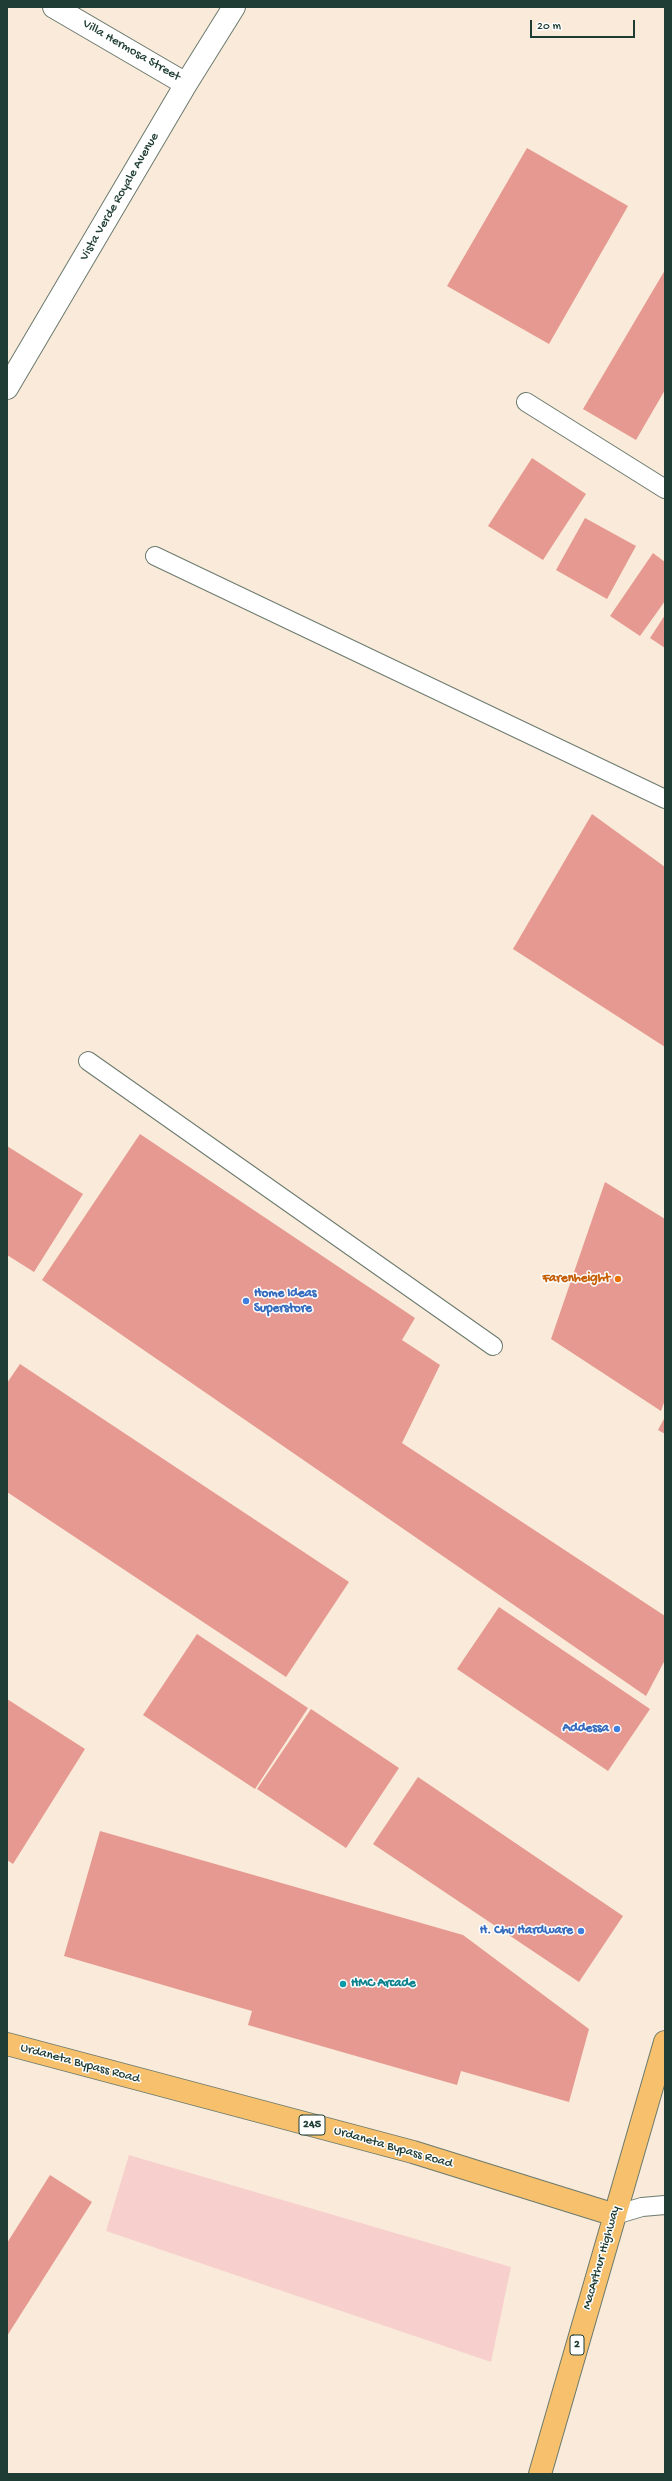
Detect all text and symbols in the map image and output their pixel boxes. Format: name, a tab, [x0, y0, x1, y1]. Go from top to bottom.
scale bar	[532, 12, 637, 38]
street label: Villa Hermosa Street	[79, 17, 183, 85]
text: 20 m	[537, 20, 561, 34]
street label: Vista Verde Royale Avenue	[77, 130, 163, 264]
place label: Farenheight	[542, 1271, 610, 1287]
marker: Farenheight	[613, 1274, 623, 1284]
place label: Home Ideas Superstore	[254, 1286, 317, 1317]
marker: Home Ideas Superstore	[241, 1296, 251, 1306]
place label: Addessa	[563, 1721, 609, 1737]
marker: Addessa	[612, 1724, 622, 1734]
place label: H. Chu Hardware	[480, 1923, 573, 1939]
marker: H. Chu Hardware	[576, 1926, 586, 1936]
place label: HMC Arcade	[351, 1976, 416, 1992]
marker: HMC Arcade	[338, 1979, 348, 1989]
street label: Urdaneta Bypass Road	[19, 2041, 141, 2087]
road number: 245	[299, 2115, 325, 2135]
street label: Urdaneta Bypass Road	[332, 2124, 454, 2172]
street label: MacArthur Highway	[580, 2204, 624, 2312]
road number: 2	[570, 2335, 584, 2355]

